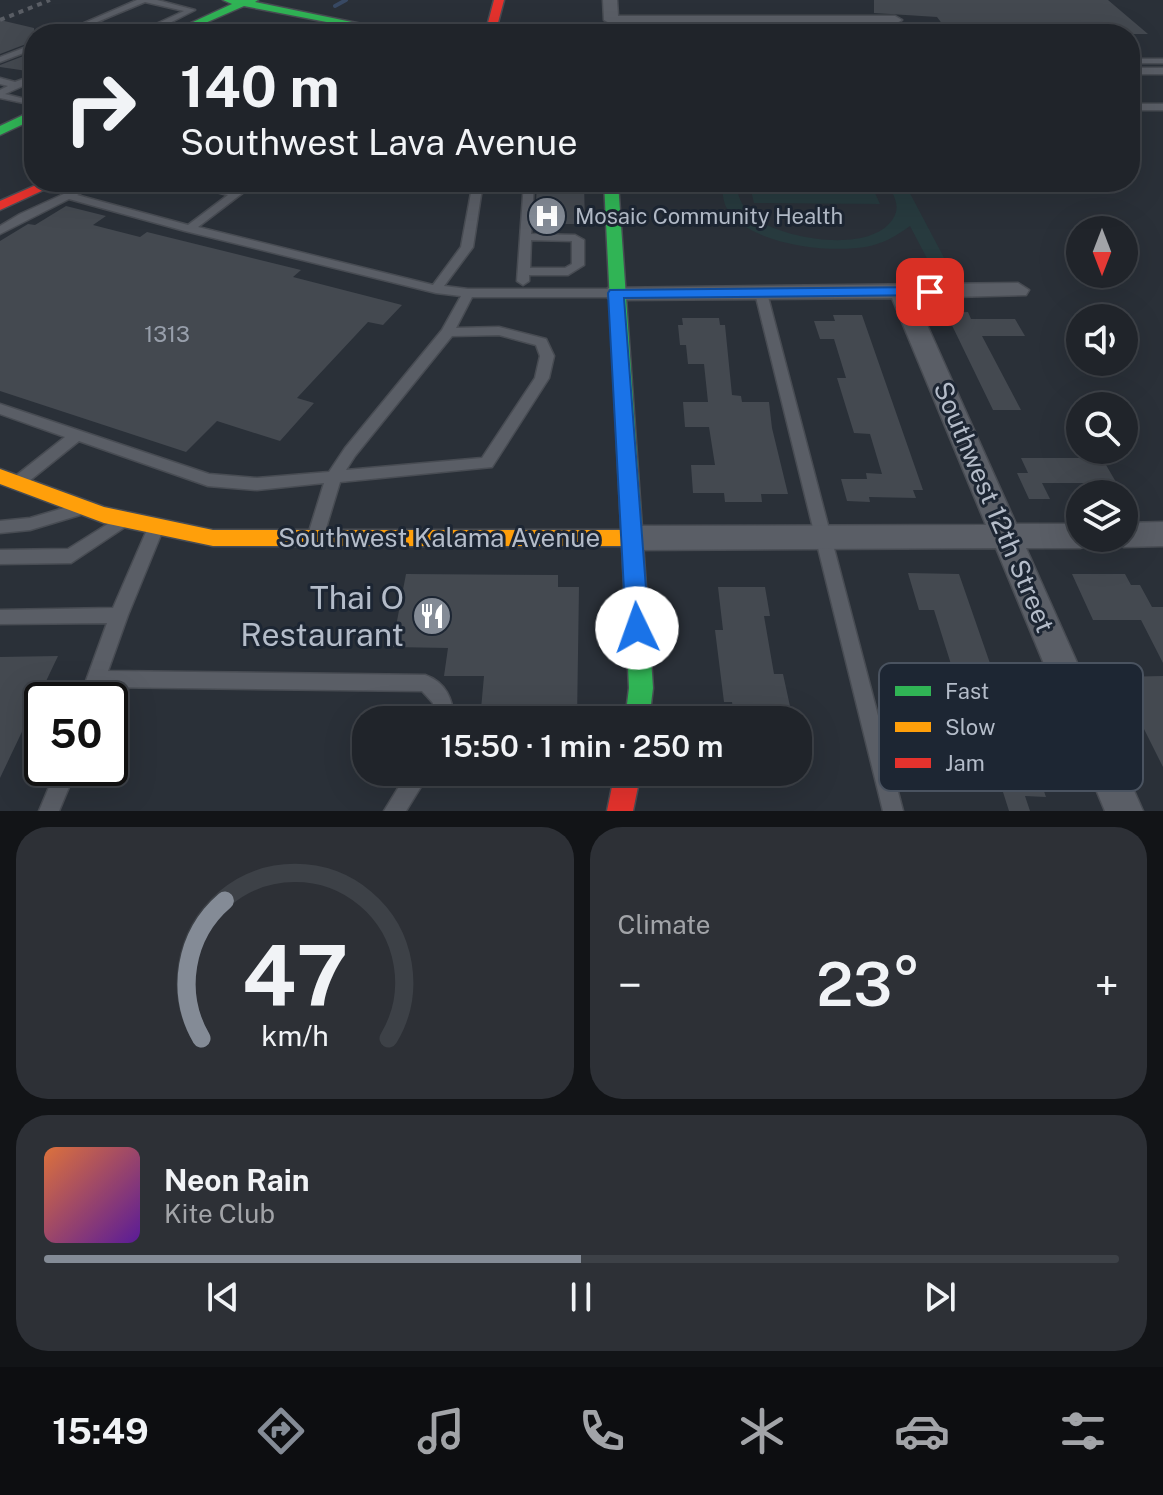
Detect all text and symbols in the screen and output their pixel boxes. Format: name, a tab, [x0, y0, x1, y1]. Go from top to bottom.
text: 140 m	[180, 54, 340, 120]
icon: right	[48, 56, 152, 160]
text: Southwest Lava Avenue	[180, 121, 578, 163]
hospital icon: Mosaic Community Health	[526, 195, 568, 237]
place label: Mosaic Community Health	[575, 203, 843, 229]
north arrow	[1066, 216, 1138, 288]
map controls	[1066, 216, 1138, 552]
pin	[896, 258, 964, 326]
icon: arrive	[908, 270, 952, 314]
button: sound	[1066, 304, 1138, 376]
house number: 1313	[144, 321, 190, 347]
street label: Southwest 12th Street	[928, 377, 1061, 637]
button: search	[1066, 392, 1138, 464]
button: layers	[1066, 480, 1138, 552]
street label: Southwest Kalama Avenue	[278, 522, 600, 553]
place label: Thai O Restaurant	[240, 579, 404, 653]
position arrow	[595, 586, 679, 670]
restaurant icon: Thai O Restaurant	[411, 595, 453, 637]
legend	[879, 663, 1143, 791]
text: Fast	[945, 678, 989, 704]
speed limit sign: 50	[24, 682, 128, 786]
text: Slow	[945, 714, 995, 740]
text: 15:50 · 1 min · 250 m	[440, 728, 724, 764]
text: Jam	[945, 750, 985, 776]
text: Climate	[618, 909, 711, 940]
text: 47	[241, 926, 348, 1024]
text: 23°	[816, 949, 920, 1020]
text: −	[618, 959, 642, 1011]
text: +	[1095, 959, 1119, 1011]
text: km/h	[261, 1019, 328, 1052]
text: Neon Rain	[164, 1162, 310, 1198]
text: Kite Club	[164, 1198, 275, 1229]
icon: previous	[201, 1275, 245, 1319]
icon: pause	[559, 1275, 603, 1319]
icon: next	[918, 1275, 962, 1319]
icon: directions	[253, 1403, 309, 1459]
icon: music	[413, 1403, 469, 1459]
icon: phone	[574, 1403, 630, 1459]
icon: climate	[734, 1403, 790, 1459]
icon: car	[894, 1403, 950, 1459]
icon: filters	[1055, 1403, 1111, 1459]
text: 15:49	[52, 1410, 149, 1452]

